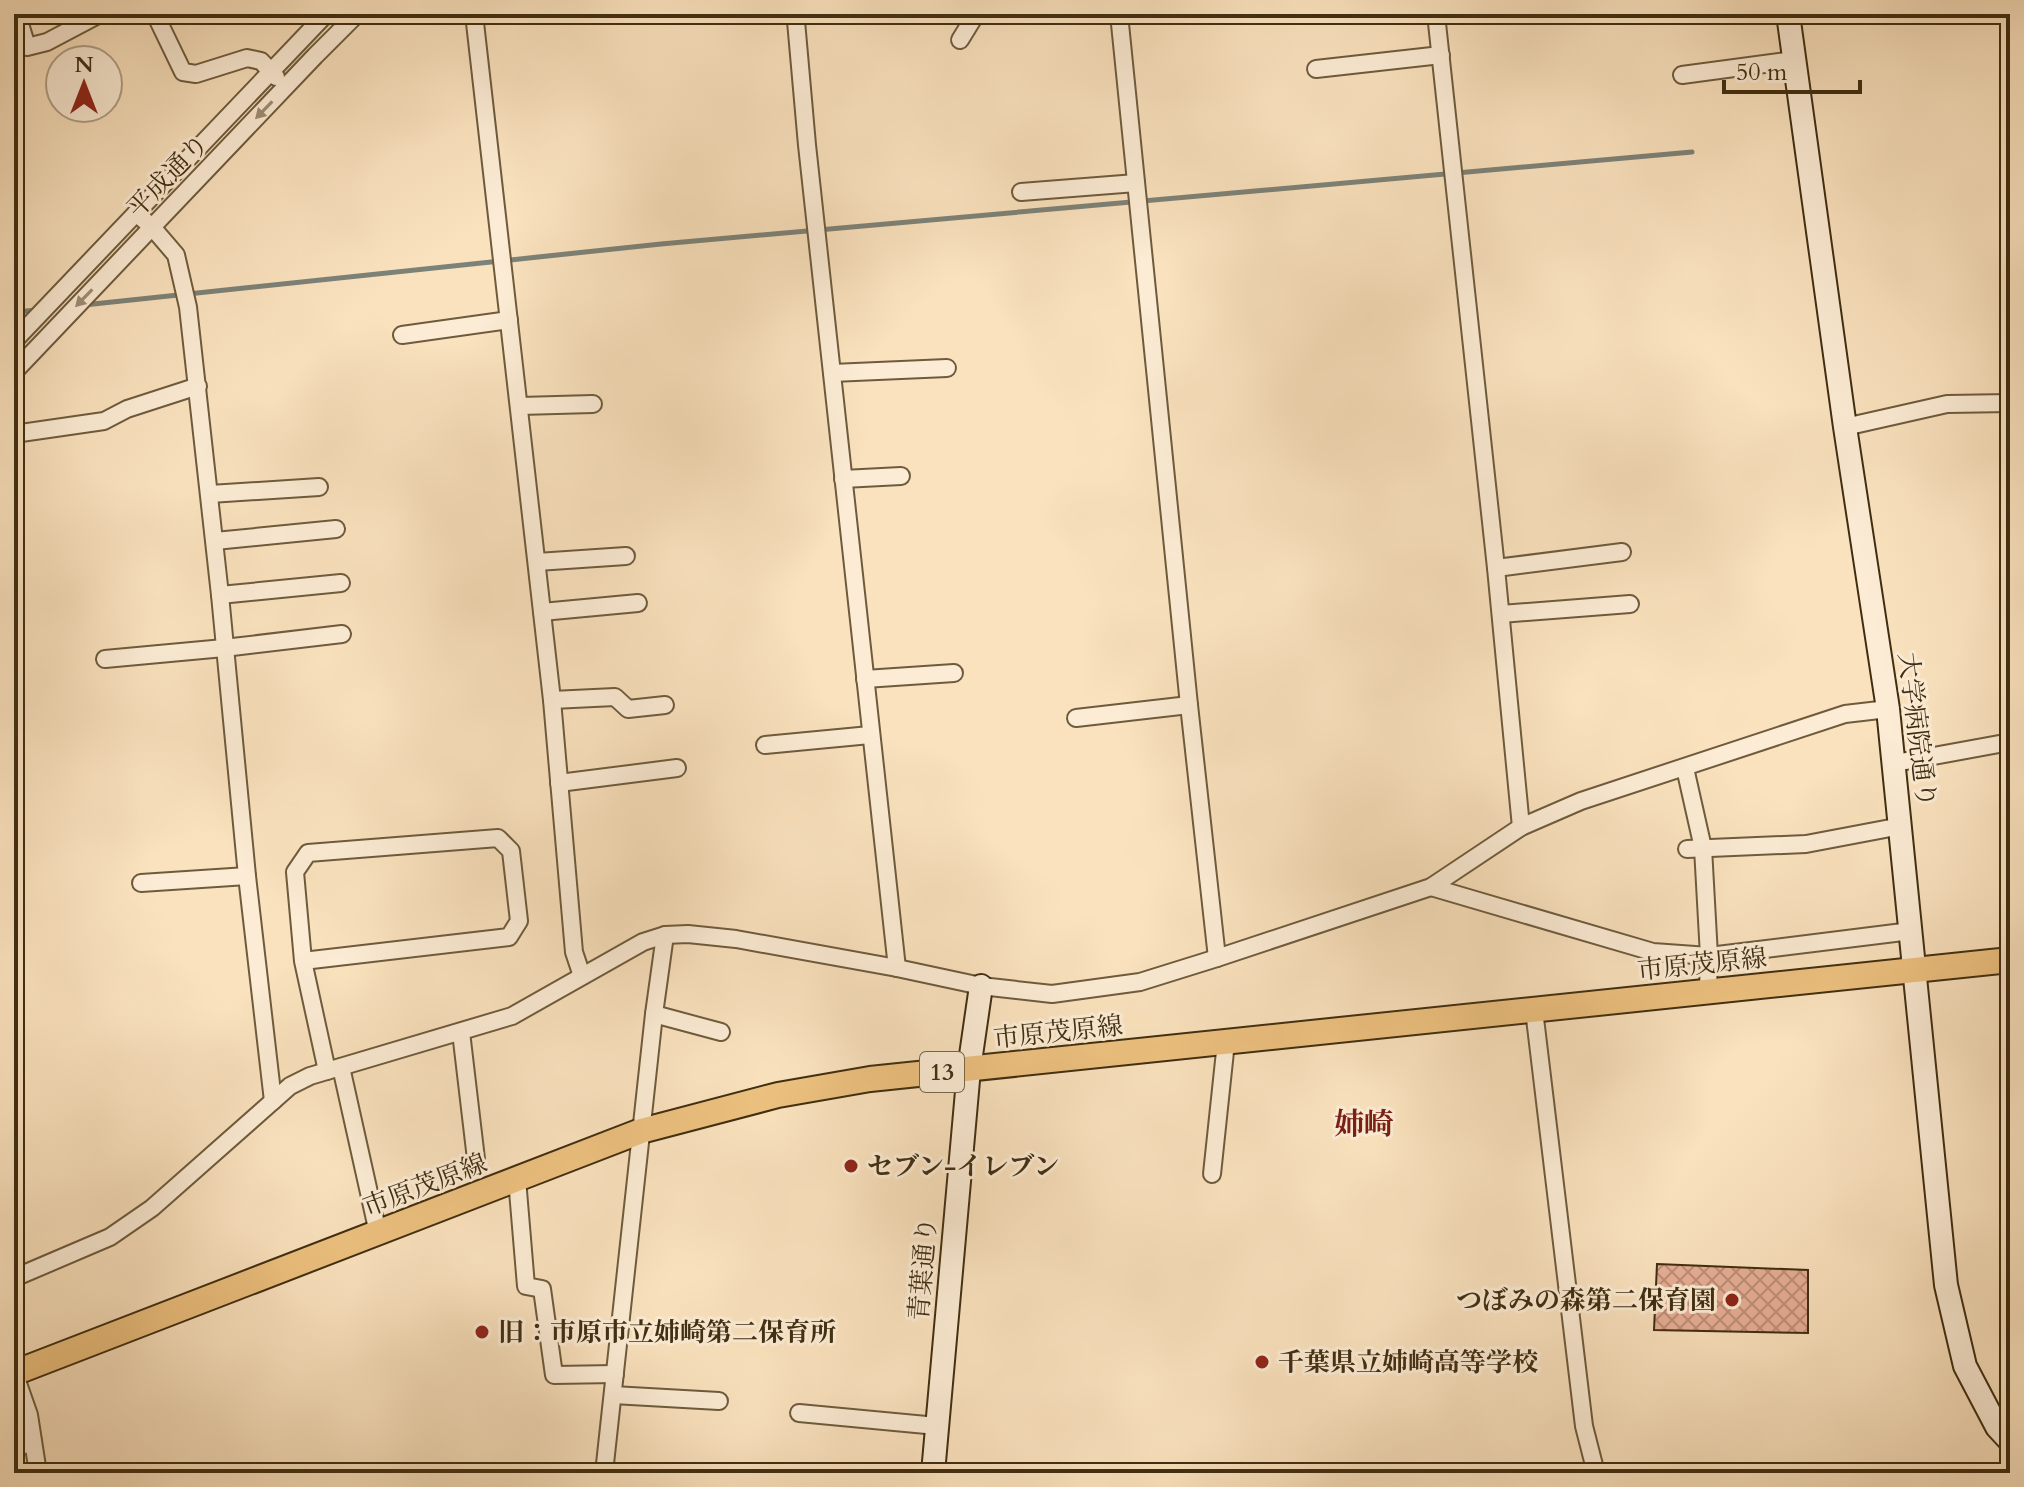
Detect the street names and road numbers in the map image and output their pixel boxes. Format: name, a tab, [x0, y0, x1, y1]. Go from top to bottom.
street label: 平成通り	[119, 126, 217, 226]
street label: 大学病院通り	[1890, 650, 1944, 810]
street label: 市原茂原線	[1636, 940, 1768, 988]
street label: 市原茂原線	[992, 1008, 1124, 1056]
road number: 13	[920, 1052, 964, 1092]
street label: 市原茂原線	[358, 1145, 492, 1225]
street label: 青葉通り	[901, 1216, 945, 1322]

